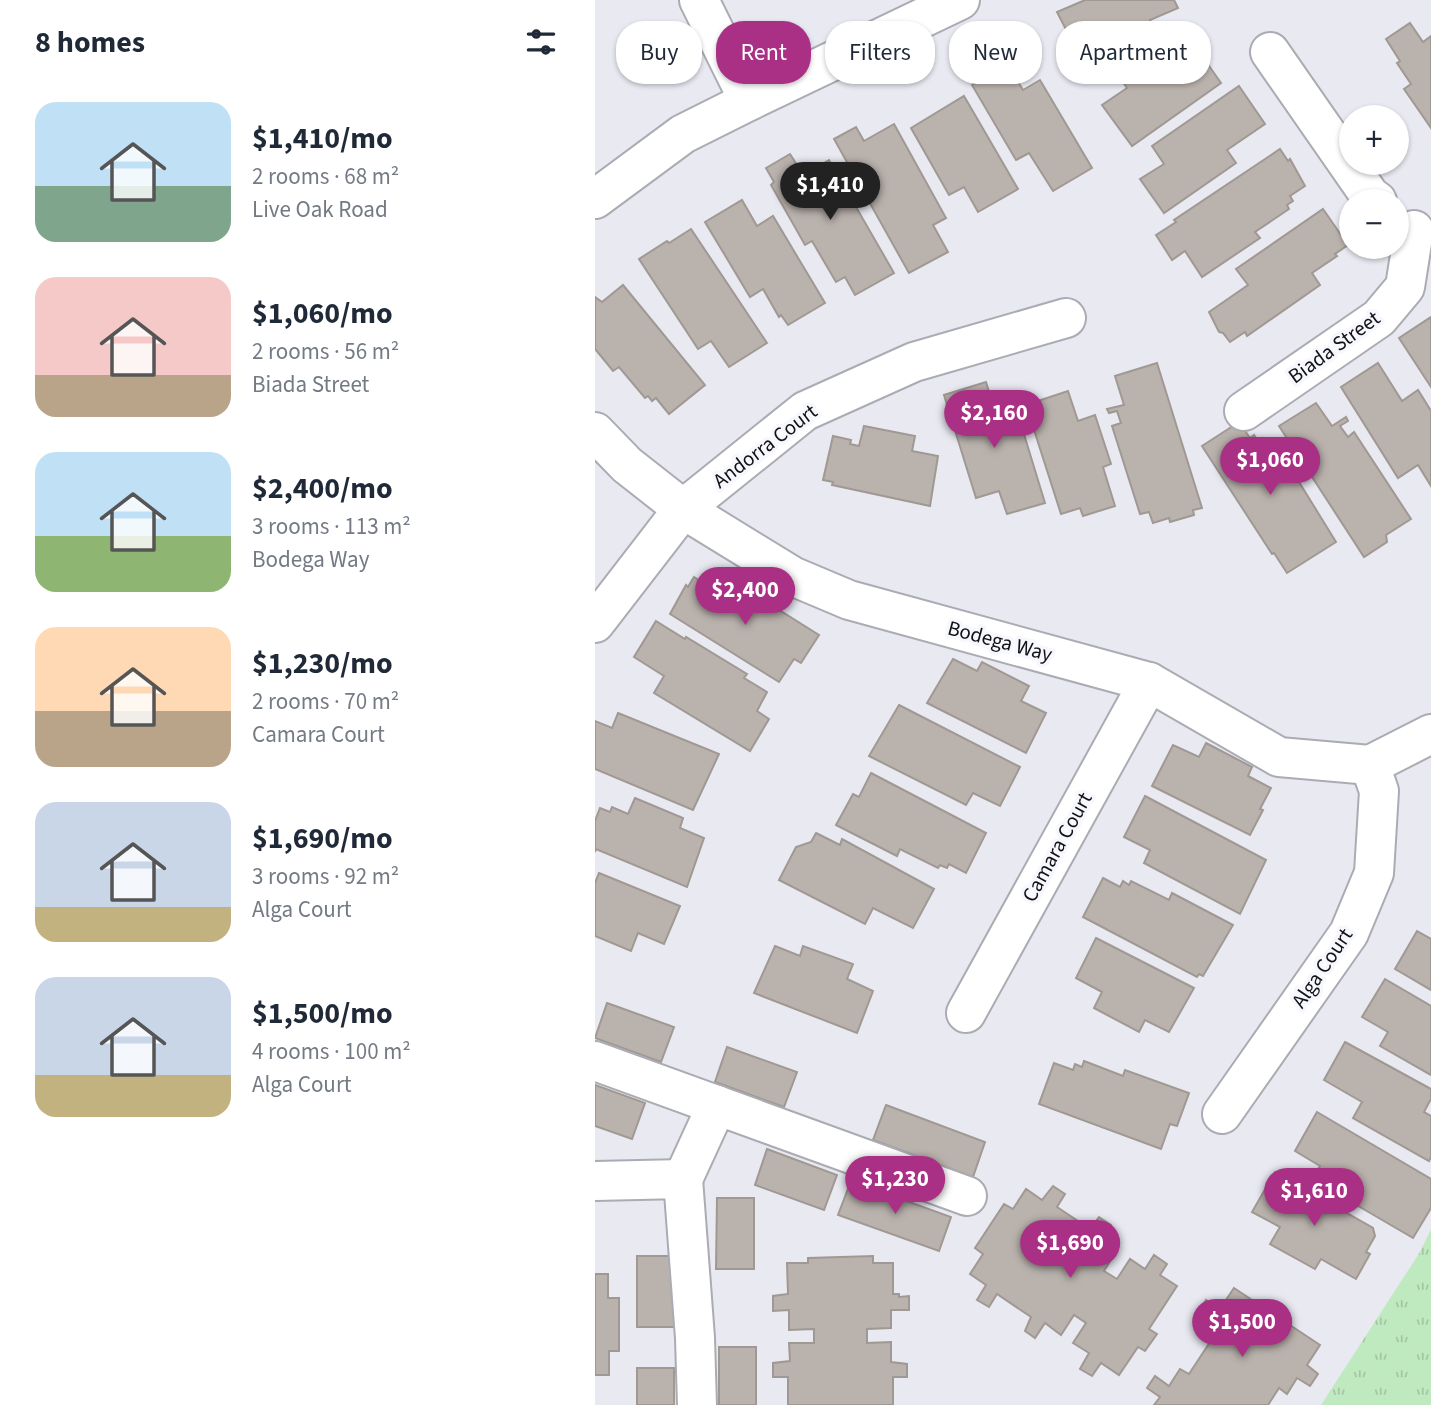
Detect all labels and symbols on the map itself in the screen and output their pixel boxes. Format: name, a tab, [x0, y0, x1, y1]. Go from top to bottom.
pin: $1,410	[773, 162, 887, 222]
street label: Biada Street	[1282, 303, 1386, 391]
pin: $2,160	[937, 391, 1051, 450]
street label: Andorra Court	[706, 397, 824, 495]
pin: $1,060	[1213, 438, 1327, 497]
pin: $2,400	[688, 568, 802, 627]
street label: Bodega Way	[944, 613, 1056, 669]
street label: Camara Court	[1014, 787, 1100, 907]
street label: Alga Court	[1284, 922, 1360, 1014]
pin: $1,230	[838, 1156, 952, 1216]
pin: $1,610	[1257, 1168, 1371, 1228]
pin: $1,690	[1013, 1220, 1127, 1280]
pin: $1,500	[1185, 1300, 1299, 1359]

